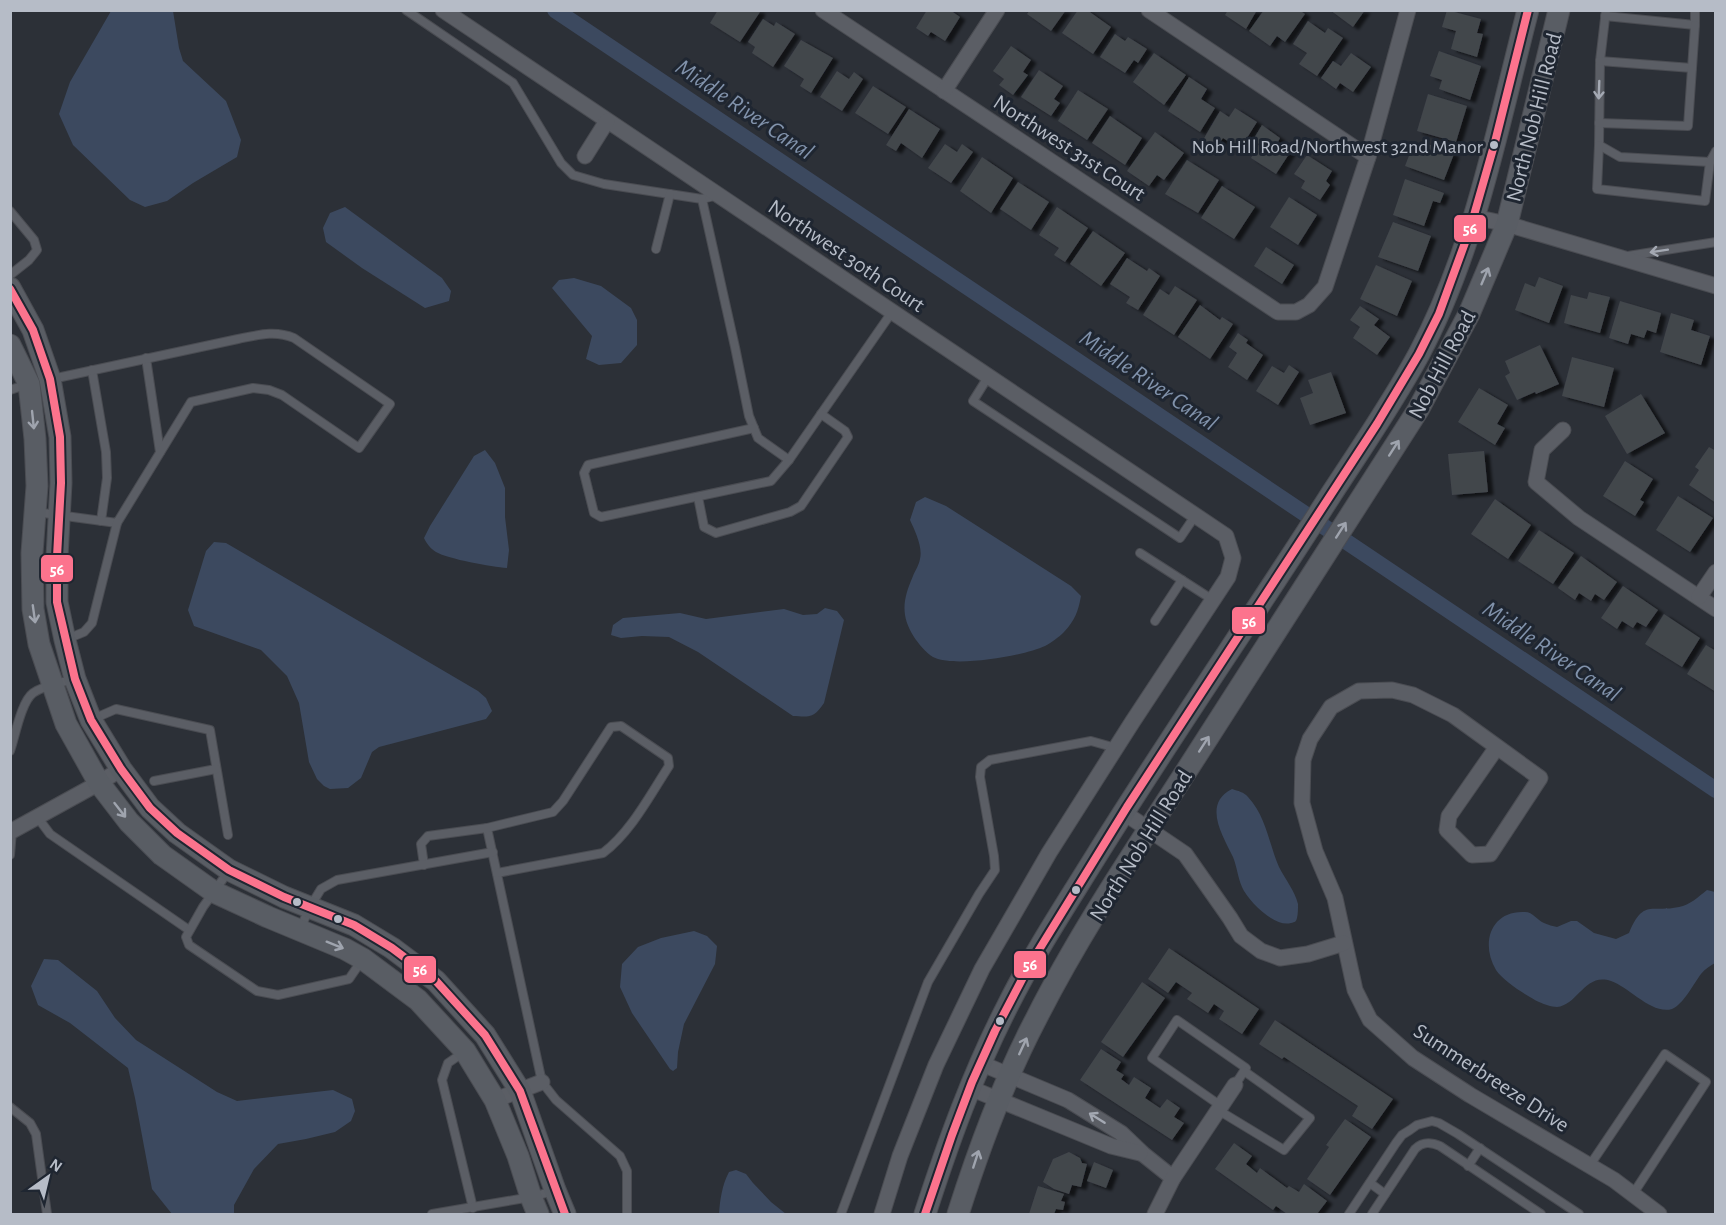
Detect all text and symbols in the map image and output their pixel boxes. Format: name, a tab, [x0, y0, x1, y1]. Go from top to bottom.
street label: North Nob Hill Road	[1502, 30, 1566, 204]
water label: Middle River Canal	[671, 55, 818, 165]
one-way arrow	[1594, 79, 1605, 99]
street label: Northwest 31st Court	[990, 91, 1149, 205]
place label: Nob Hill Road/Northwest 32nd Manor	[1192, 137, 1484, 157]
marker: Nob Hill Road/Northwest 32nd Manor	[1488, 139, 1500, 151]
street label: Northwest 30th Court	[764, 195, 929, 316]
line badge: 56	[1453, 214, 1487, 243]
text: 56	[1463, 221, 1478, 237]
one-way arrow	[1650, 246, 1669, 257]
one-way arrow	[1480, 267, 1491, 285]
street label: Nob Hill Road	[1404, 307, 1480, 422]
water label: Middle River Canal	[1075, 326, 1222, 436]
one-way arrow	[28, 410, 39, 429]
one-way arrow	[1388, 440, 1400, 457]
one-way arrow	[1334, 522, 1347, 539]
line badge: 56	[40, 554, 74, 583]
text: 56	[50, 562, 65, 578]
water label: Middle River Canal	[1478, 597, 1625, 707]
one-way arrow	[29, 604, 40, 624]
line badge: 56	[1231, 606, 1266, 635]
text: 56	[1242, 614, 1257, 630]
one-way arrow	[1198, 736, 1210, 753]
street label: North Nob Hill Road	[1086, 766, 1196, 925]
one-way arrow	[113, 802, 126, 818]
unlabelled marker	[1070, 884, 1082, 896]
unlabelled marker	[291, 896, 303, 908]
unlabelled marker	[332, 913, 344, 925]
one-way arrow	[326, 940, 344, 951]
line badge: 56	[1013, 950, 1047, 979]
line badge: 56	[403, 955, 437, 984]
text: 56	[1023, 957, 1038, 973]
text: 56	[413, 962, 428, 978]
unlabelled marker	[994, 1015, 1006, 1027]
street label: Summerbreeze Drive	[1410, 1019, 1573, 1136]
one-way arrow	[1017, 1038, 1029, 1056]
one-way arrow	[1089, 1112, 1106, 1124]
north arrow	[18, 1147, 78, 1207]
one-way arrow	[971, 1150, 982, 1169]
text: N	[47, 1156, 65, 1175]

